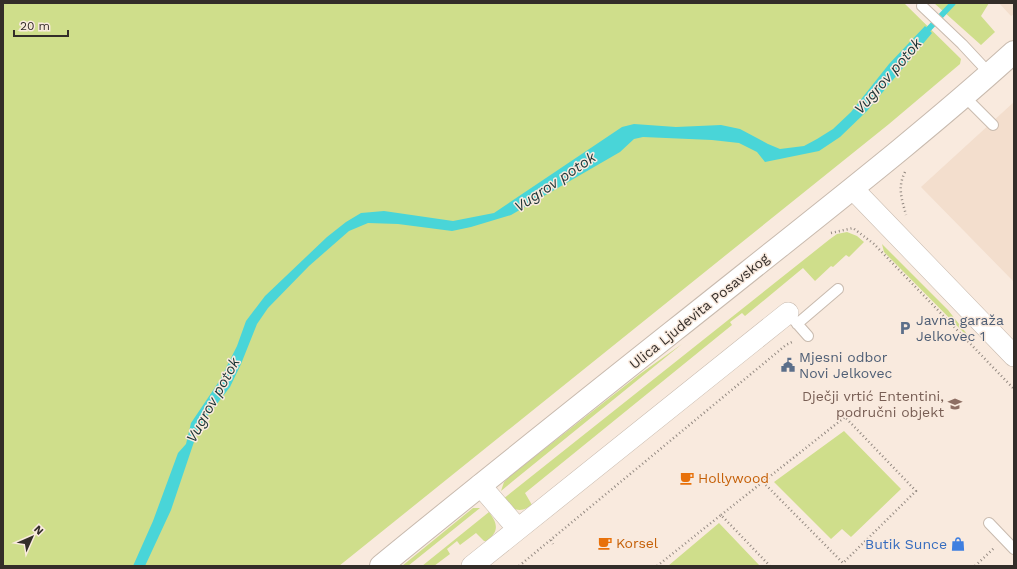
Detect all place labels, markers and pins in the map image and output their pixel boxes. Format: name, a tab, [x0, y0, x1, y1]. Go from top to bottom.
place label: Javna garaža Jelkovec 1	[916, 312, 1004, 344]
parking icon: Javna garaža Jelkovec 1	[897, 320, 913, 336]
place label: Mjesni odbor Novi Jelkovec	[799, 349, 893, 381]
public building icon: Mjesni odbor Novi Jelkovec	[780, 357, 796, 373]
place label: Dječji vrtić Ententini, područni objekt	[802, 388, 944, 420]
school or university icon: Dječji vrtić Ententini, područni objekt	[947, 396, 963, 412]
cafe icon: Hollywood	[679, 470, 695, 486]
place label: Hollywood	[698, 470, 769, 486]
cafe icon: Korsel	[597, 535, 613, 551]
place label: Korsel	[616, 535, 659, 551]
place label: Butik Sunce	[865, 536, 947, 552]
shop icon: Butik Sunce	[950, 536, 966, 552]

